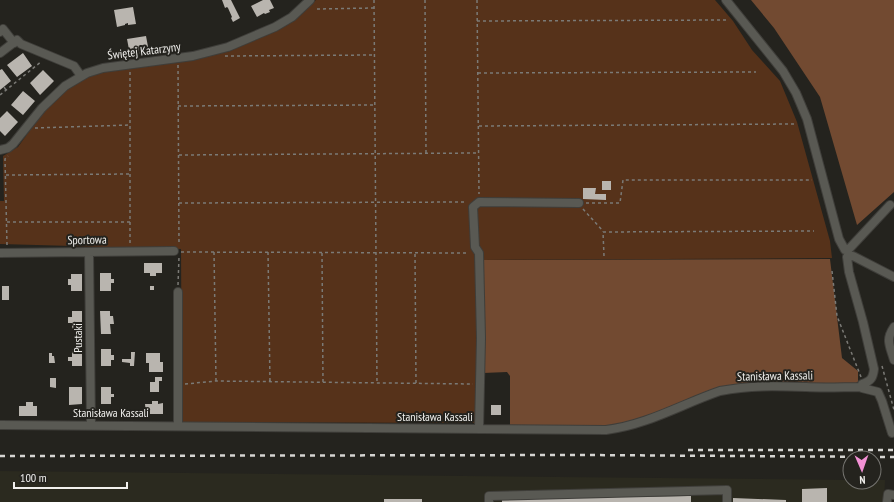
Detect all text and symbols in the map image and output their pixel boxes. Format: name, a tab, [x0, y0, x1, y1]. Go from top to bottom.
street label: Świętej Katarzyny	[107, 39, 182, 62]
street label: Sportowa	[67, 232, 107, 247]
street label: Pustaki	[70, 323, 85, 353]
street label: Stanisława Kassali	[737, 367, 813, 384]
street label: Stanisława Kassali	[73, 405, 149, 420]
street label: Stanisława Kassali	[397, 409, 473, 424]
north arrow	[842, 450, 882, 490]
scale bar	[14, 464, 127, 490]
text: 100 m	[20, 470, 47, 485]
text: N	[859, 473, 866, 487]

